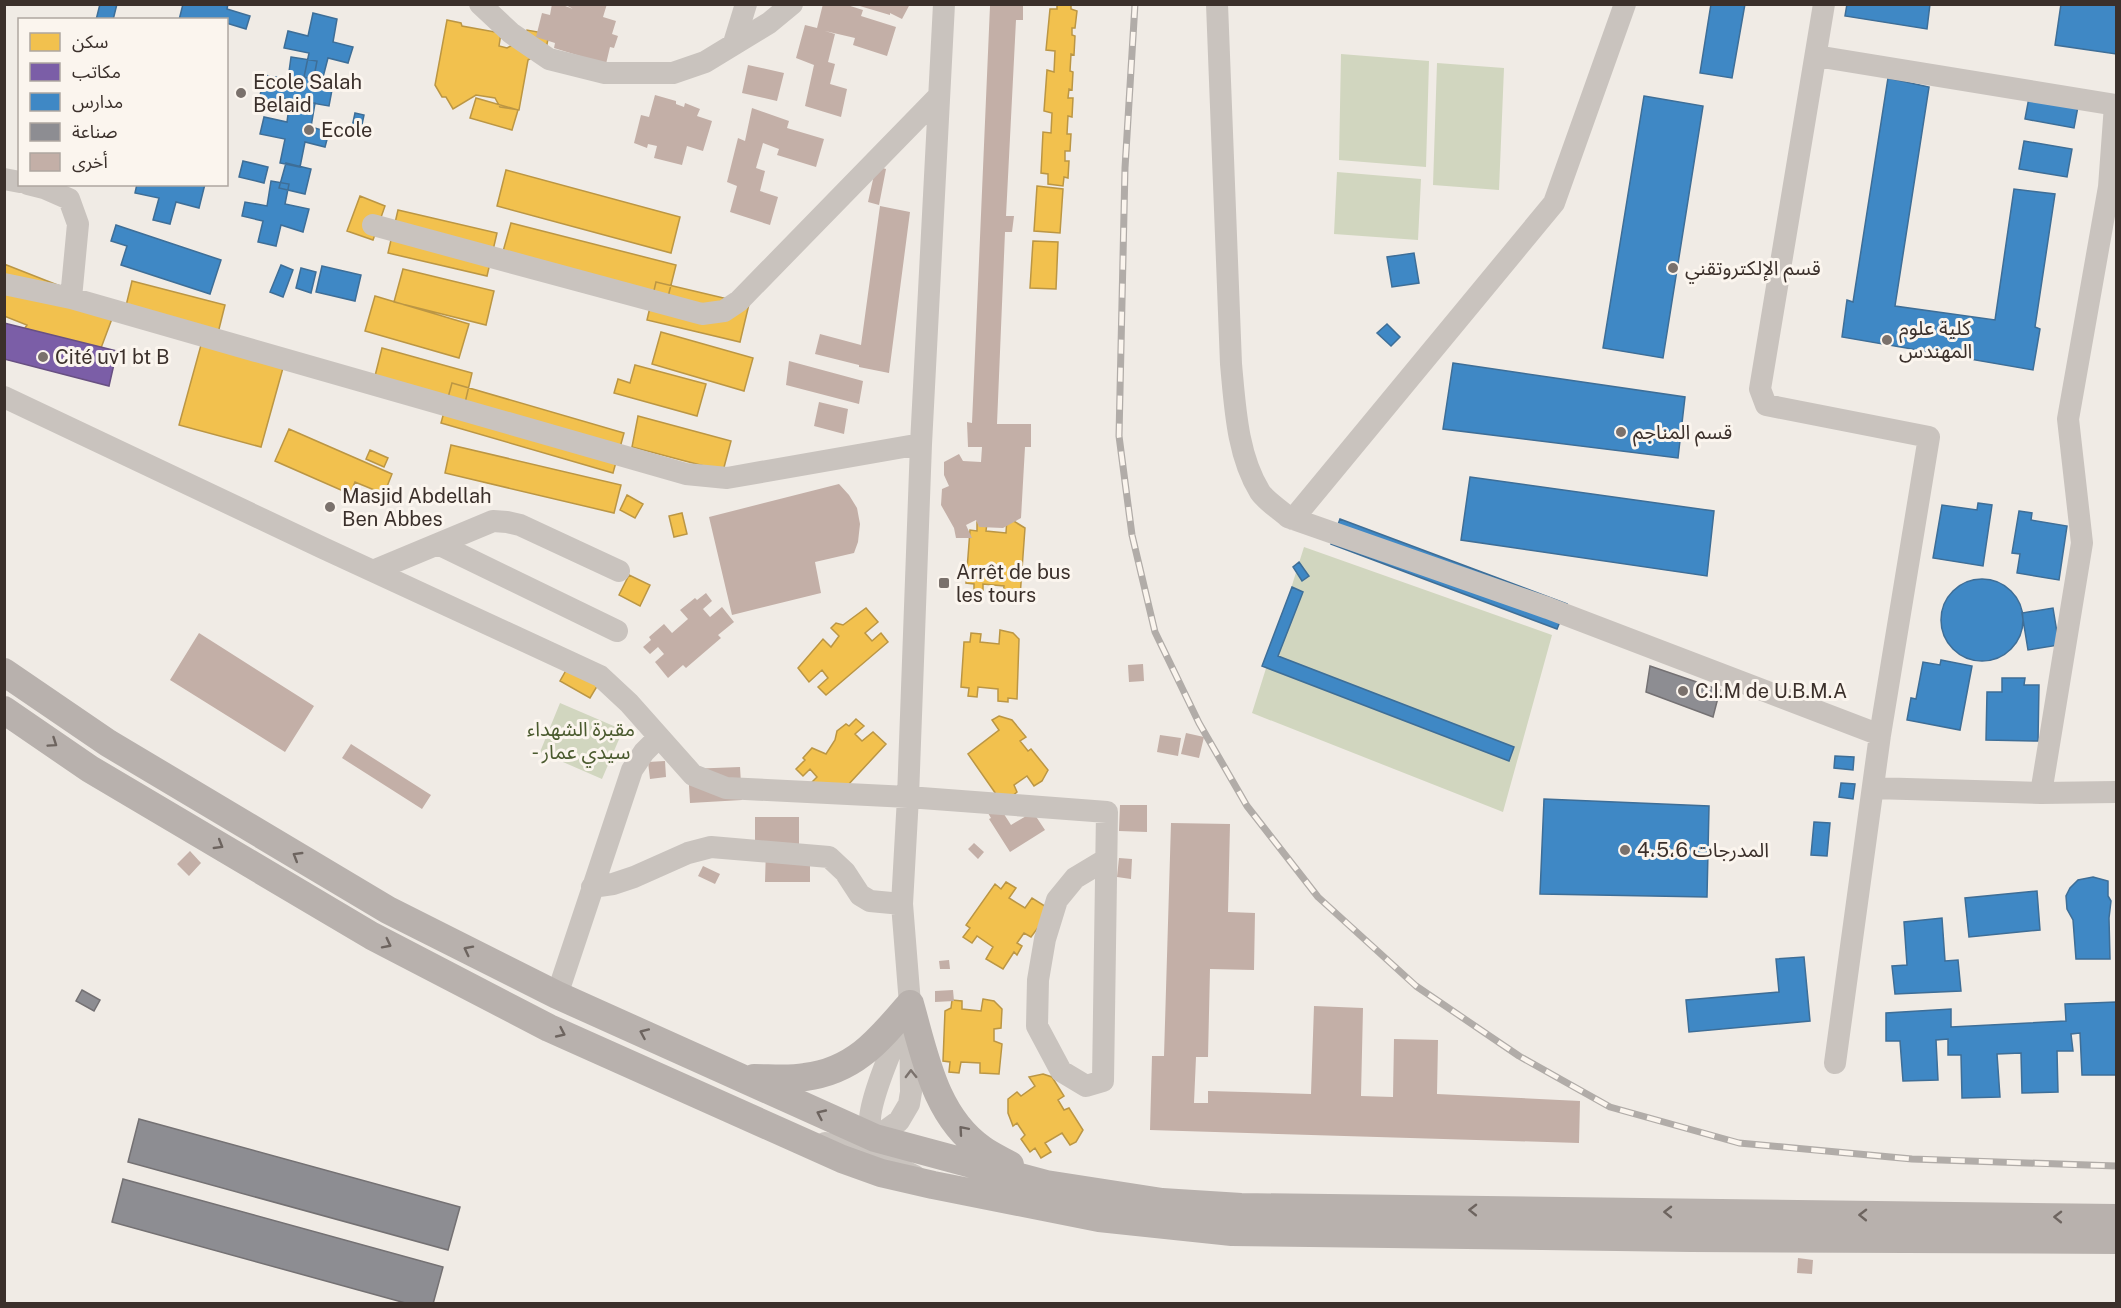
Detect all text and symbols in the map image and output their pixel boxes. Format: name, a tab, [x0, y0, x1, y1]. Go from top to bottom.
legend	[18, 18, 228, 186]
text: سكن	[72, 31, 108, 53]
text: مكاتب	[72, 61, 121, 82]
place label: Ecole Salah Belaid	[253, 70, 362, 117]
marker: Ecole Salah Belaid	[234, 86, 248, 100]
text: مدارس	[72, 91, 123, 113]
place label: Ecole	[321, 118, 372, 142]
text: صناعة	[72, 121, 117, 142]
marker: Ecole	[302, 123, 316, 137]
text: أخرى	[72, 151, 108, 173]
place label: قسم الإلكتروتقني	[1685, 256, 1821, 284]
marker: قسم الإلكتروتقني	[1666, 261, 1680, 275]
place label: كلية علوم المهندس	[1899, 316, 1972, 363]
marker: كلية علوم المهندس	[1880, 333, 1894, 347]
place label: Cité uv1 bt B	[55, 345, 170, 369]
marker: Cité uv1 bt B	[36, 350, 50, 364]
place label: قسم المناجم	[1633, 420, 1732, 447]
marker: قسم المناجم	[1614, 425, 1628, 439]
place label: Masjid Abdellah Ben Abbes	[342, 484, 492, 531]
marker: Masjid Abdellah Ben Abbes	[323, 500, 337, 514]
place label: Arrêt de bus les tours	[956, 560, 1071, 607]
marker: Arrêt de bus les tours	[937, 576, 951, 590]
place label: C.I.M de U.B.M.A	[1695, 679, 1847, 703]
marker: C.I.M de U.B.M.A	[1676, 684, 1690, 698]
park label: مقبرة الشهداء - سيدي عمار	[527, 717, 635, 768]
one-way arrow	[46, 736, 57, 747]
one-way arrow	[213, 838, 223, 850]
place label: المدرجات 4،5،6	[1637, 838, 1769, 862]
marker: المدرجات 4،5،6	[1618, 843, 1632, 857]
one-way arrow	[293, 851, 303, 863]
one-way arrow	[381, 937, 392, 948]
one-way arrow	[463, 946, 474, 957]
one-way arrow	[554, 1026, 565, 1038]
one-way arrow	[639, 1029, 650, 1041]
one-way arrow	[905, 1070, 917, 1079]
one-way arrow	[817, 1109, 828, 1121]
one-way arrow	[959, 1126, 970, 1137]
one-way arrow	[1469, 1204, 1478, 1216]
one-way arrow	[1664, 1206, 1673, 1218]
one-way arrow	[1859, 1208, 1868, 1221]
one-way arrow	[2054, 1211, 2063, 1223]

